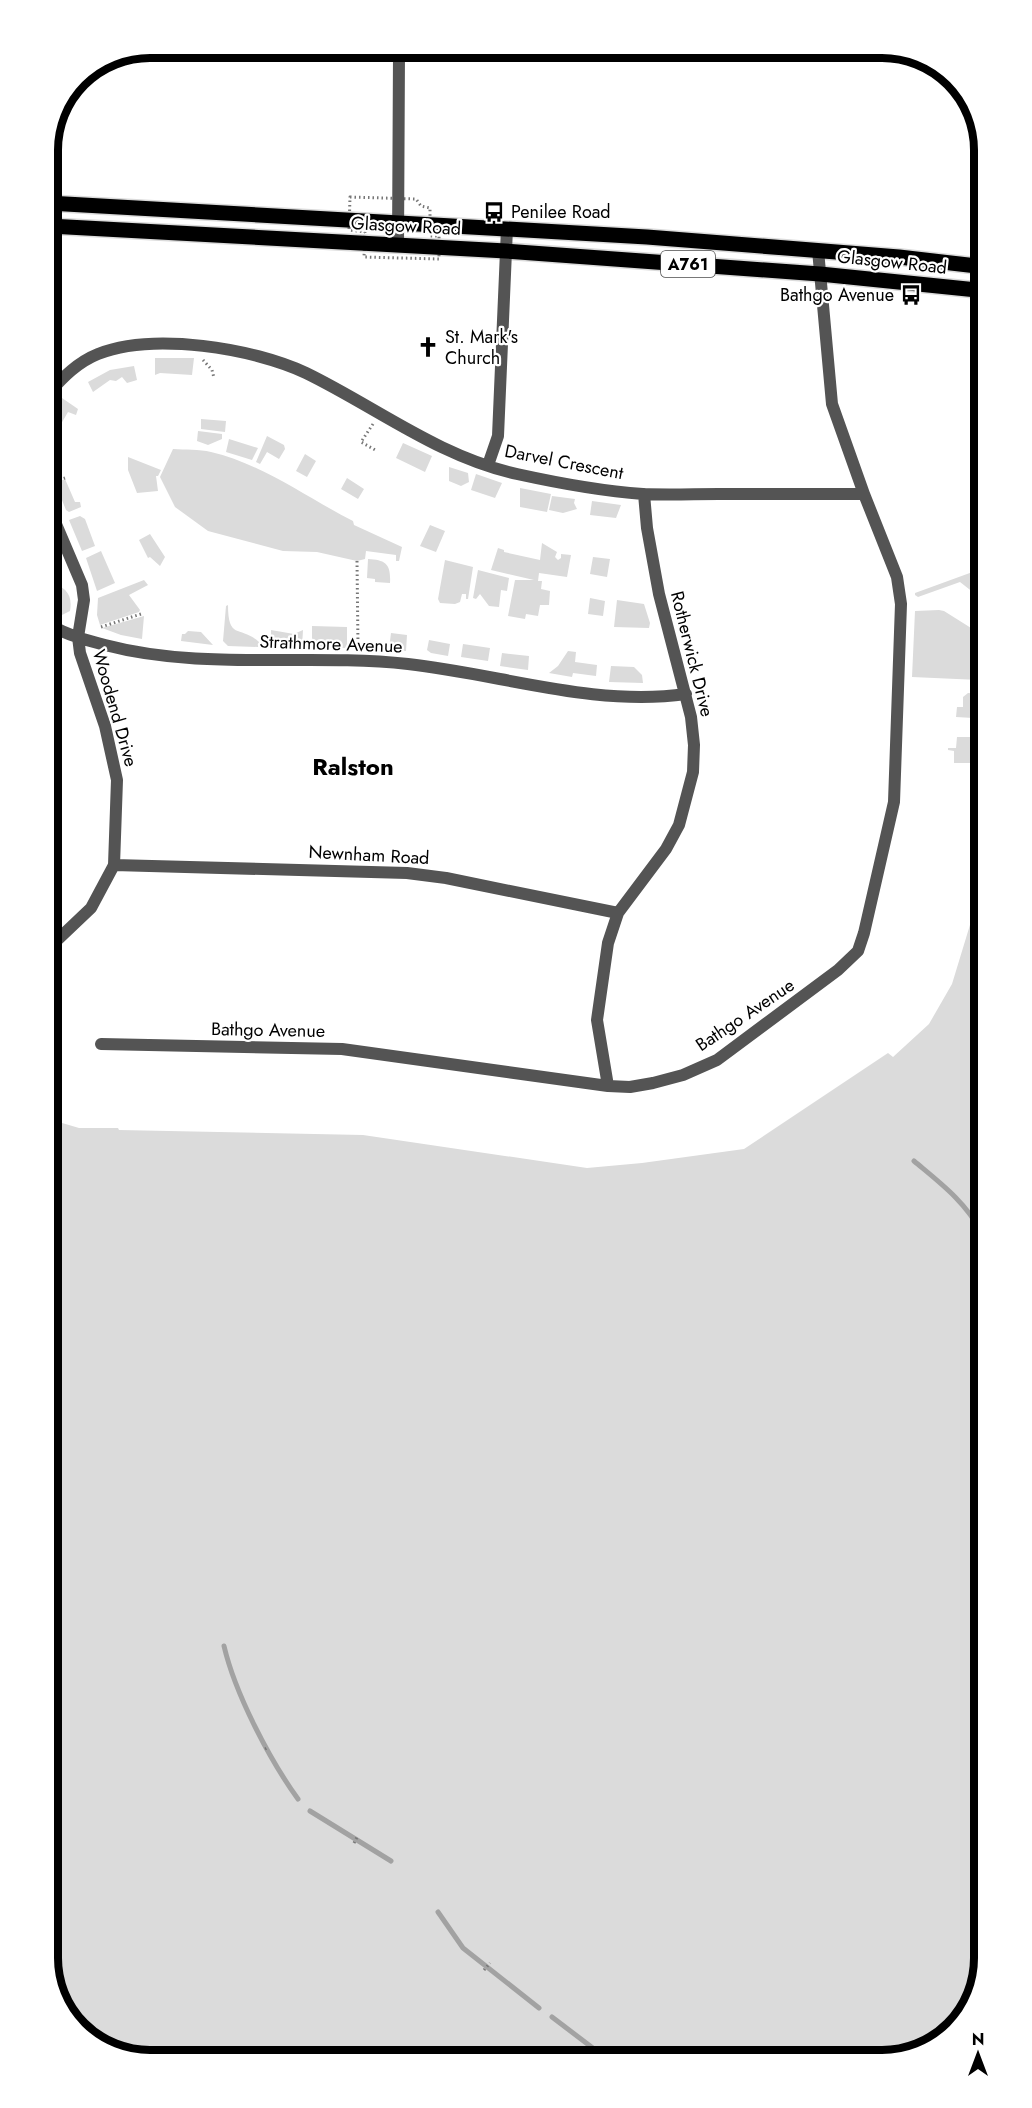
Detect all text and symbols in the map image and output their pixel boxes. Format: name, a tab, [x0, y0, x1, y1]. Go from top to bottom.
place label: Penilee Road	[511, 199, 611, 225]
bus stop icon: Penilee Road	[482, 200, 506, 224]
street label: Glasgow Road	[350, 210, 462, 242]
street label: Glasgow Road	[836, 243, 948, 281]
road number: A761	[661, 251, 715, 277]
place label: Bathgo Avenue	[780, 282, 894, 308]
bus stop icon: Bathgo Avenue	[899, 283, 923, 307]
place label: St. Mark's Church	[445, 324, 518, 371]
church icon: St. Mark's Church	[416, 335, 440, 359]
street label: Darvel Crescent	[502, 438, 626, 486]
street label: Rotherwick Drive	[664, 588, 720, 720]
street label: Strathmore Avenue	[259, 629, 403, 659]
street label: Woodend Drive	[86, 646, 144, 770]
district label: Ralston	[312, 749, 394, 784]
street label: Newnham Road	[308, 839, 430, 871]
street label: Bathgo Avenue	[690, 972, 800, 1058]
street label: Bathgo Avenue	[211, 1016, 325, 1044]
north arrow	[948, 2024, 1008, 2084]
text: N	[972, 2028, 984, 2051]

